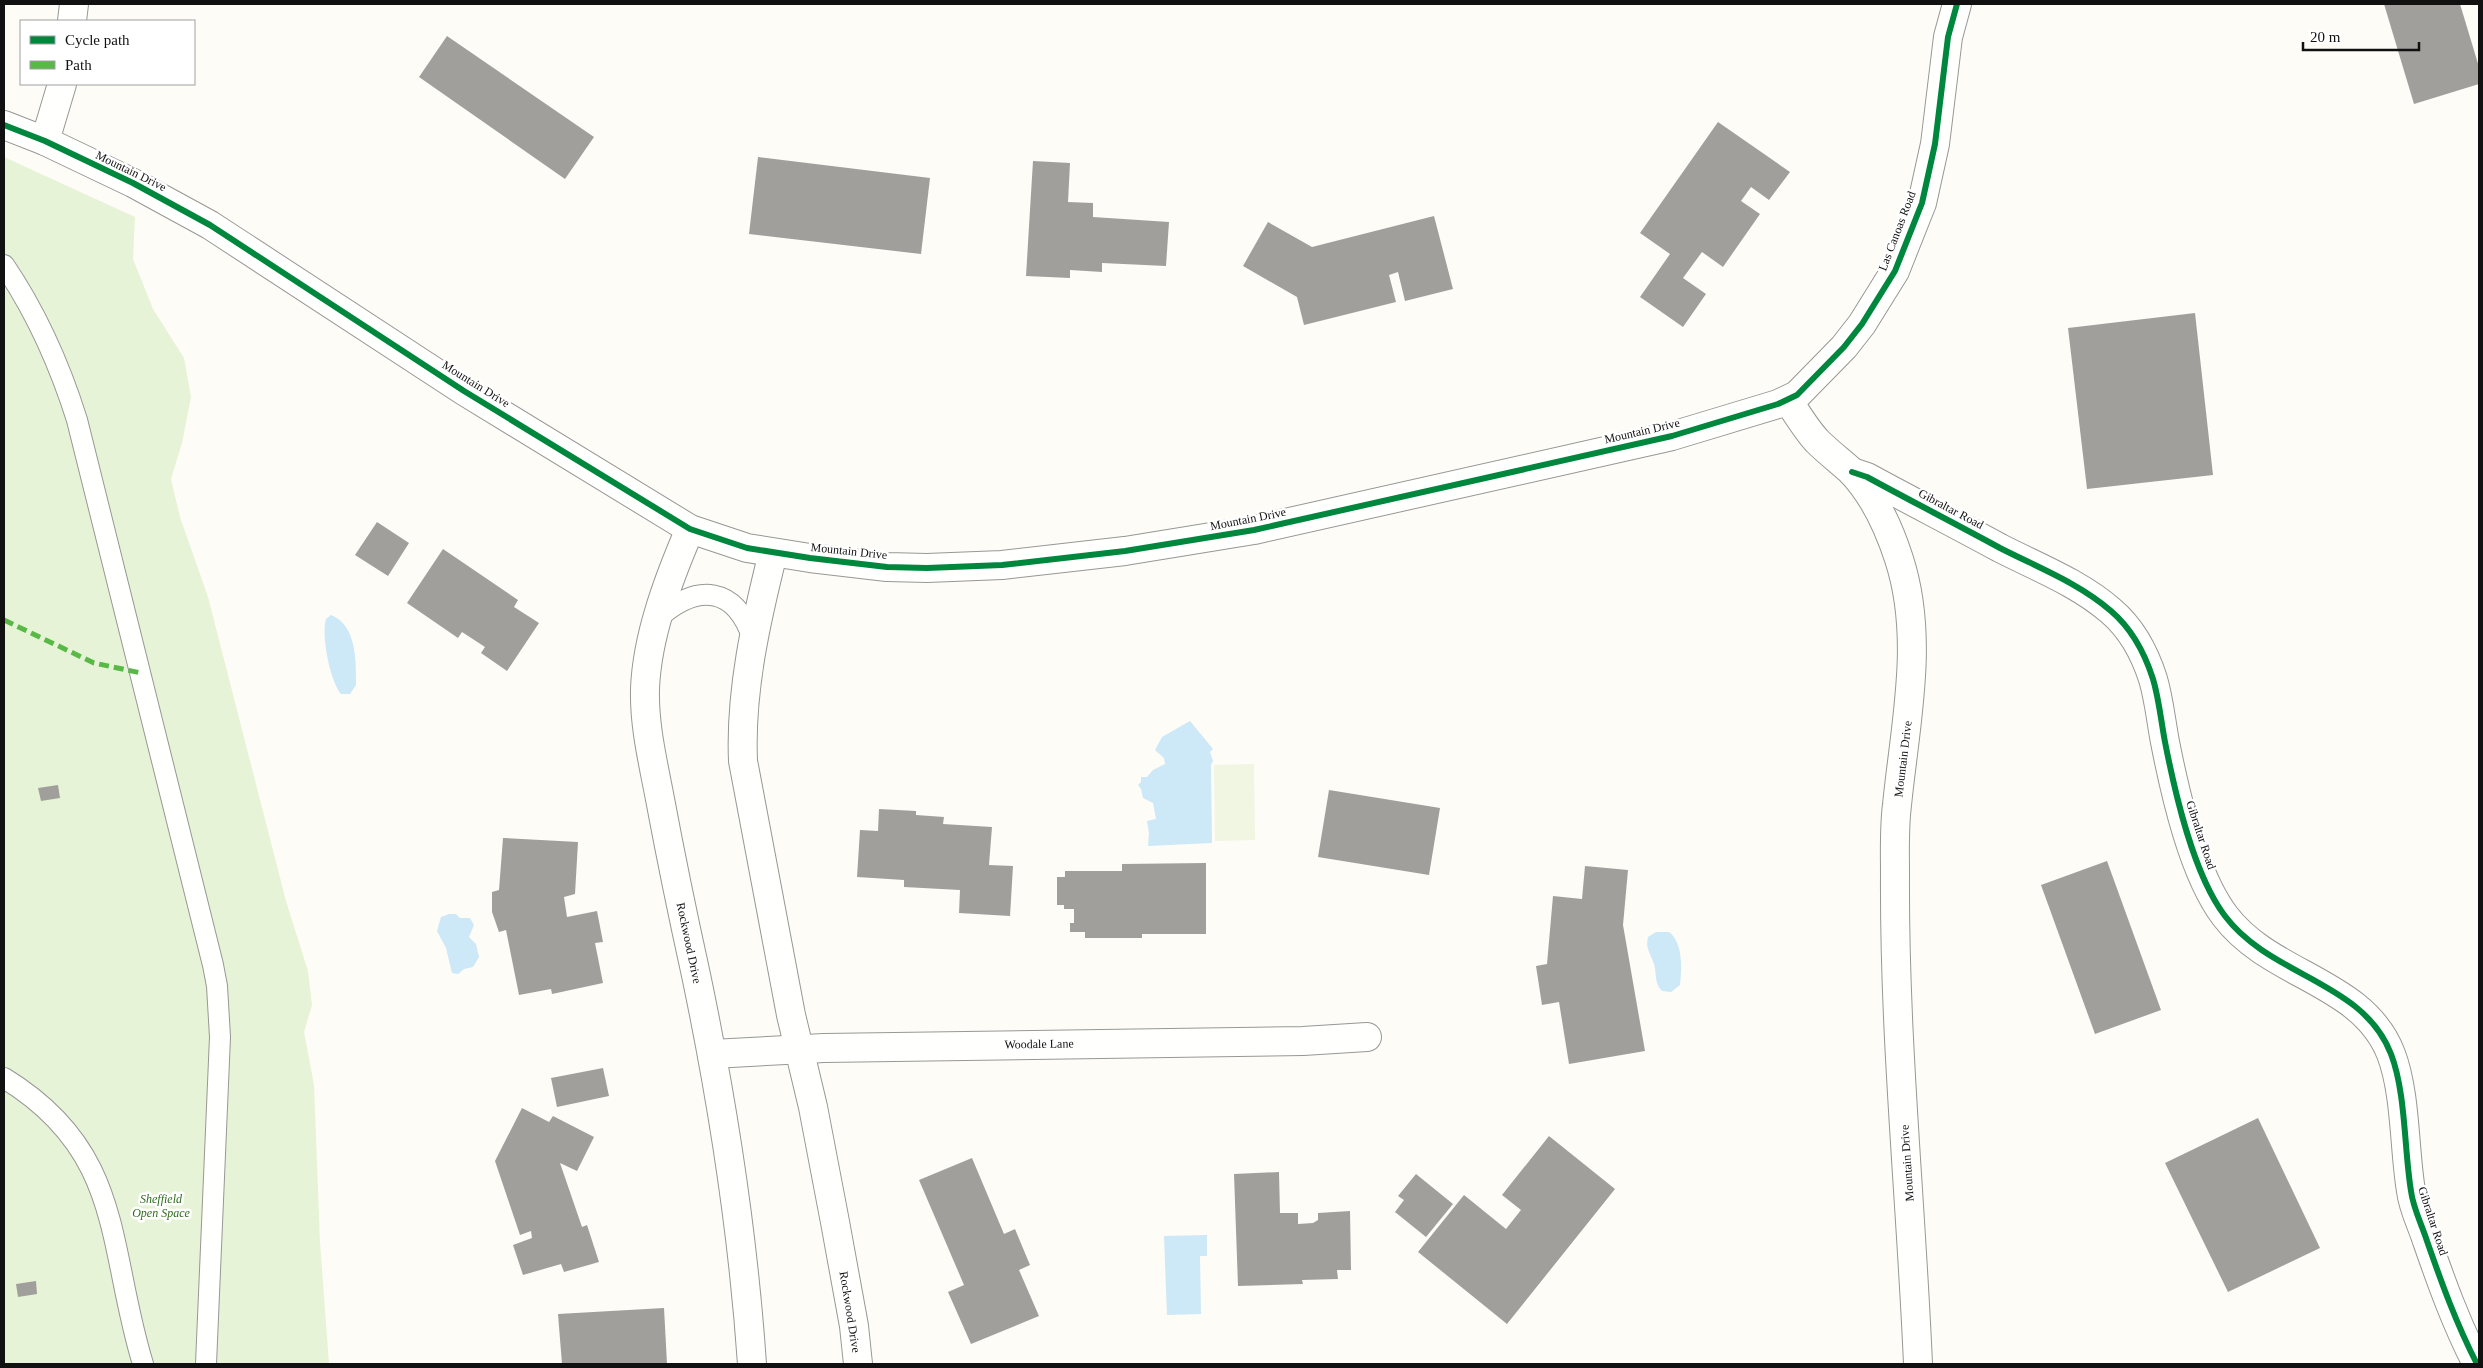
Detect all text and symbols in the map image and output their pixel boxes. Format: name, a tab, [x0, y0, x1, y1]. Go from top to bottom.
legend	[20, 20, 195, 85]
scale bar	[2303, 20, 2419, 52]
text: 20 m	[2310, 29, 2341, 45]
text: Cycle path	[65, 32, 130, 48]
text: Path	[65, 57, 92, 73]
street label: Mountain Drive	[93, 148, 169, 194]
street label: Las Canoas Road	[1875, 189, 1919, 273]
street label: Mountain Drive	[440, 358, 512, 410]
street label: Mountain Drive	[1603, 416, 1681, 446]
street label: Gibraltar Road	[1916, 486, 1986, 532]
street label: Mountain Drive	[1209, 505, 1287, 533]
street label: Mountain Drive	[810, 540, 888, 562]
street label: Mountain Drive	[1891, 720, 1915, 798]
street label: Gibraltar Road	[2183, 799, 2219, 871]
street label: Rockwood Drive	[674, 901, 704, 985]
street label: Woodale Lane	[1004, 1036, 1074, 1052]
street label: Mountain Drive	[1897, 1124, 1917, 1202]
street label: Gibraltar Road	[2415, 1185, 2451, 1257]
park label: Sheffield Open Space	[132, 1192, 190, 1220]
street label: Rockwood Drive	[837, 1270, 863, 1354]

